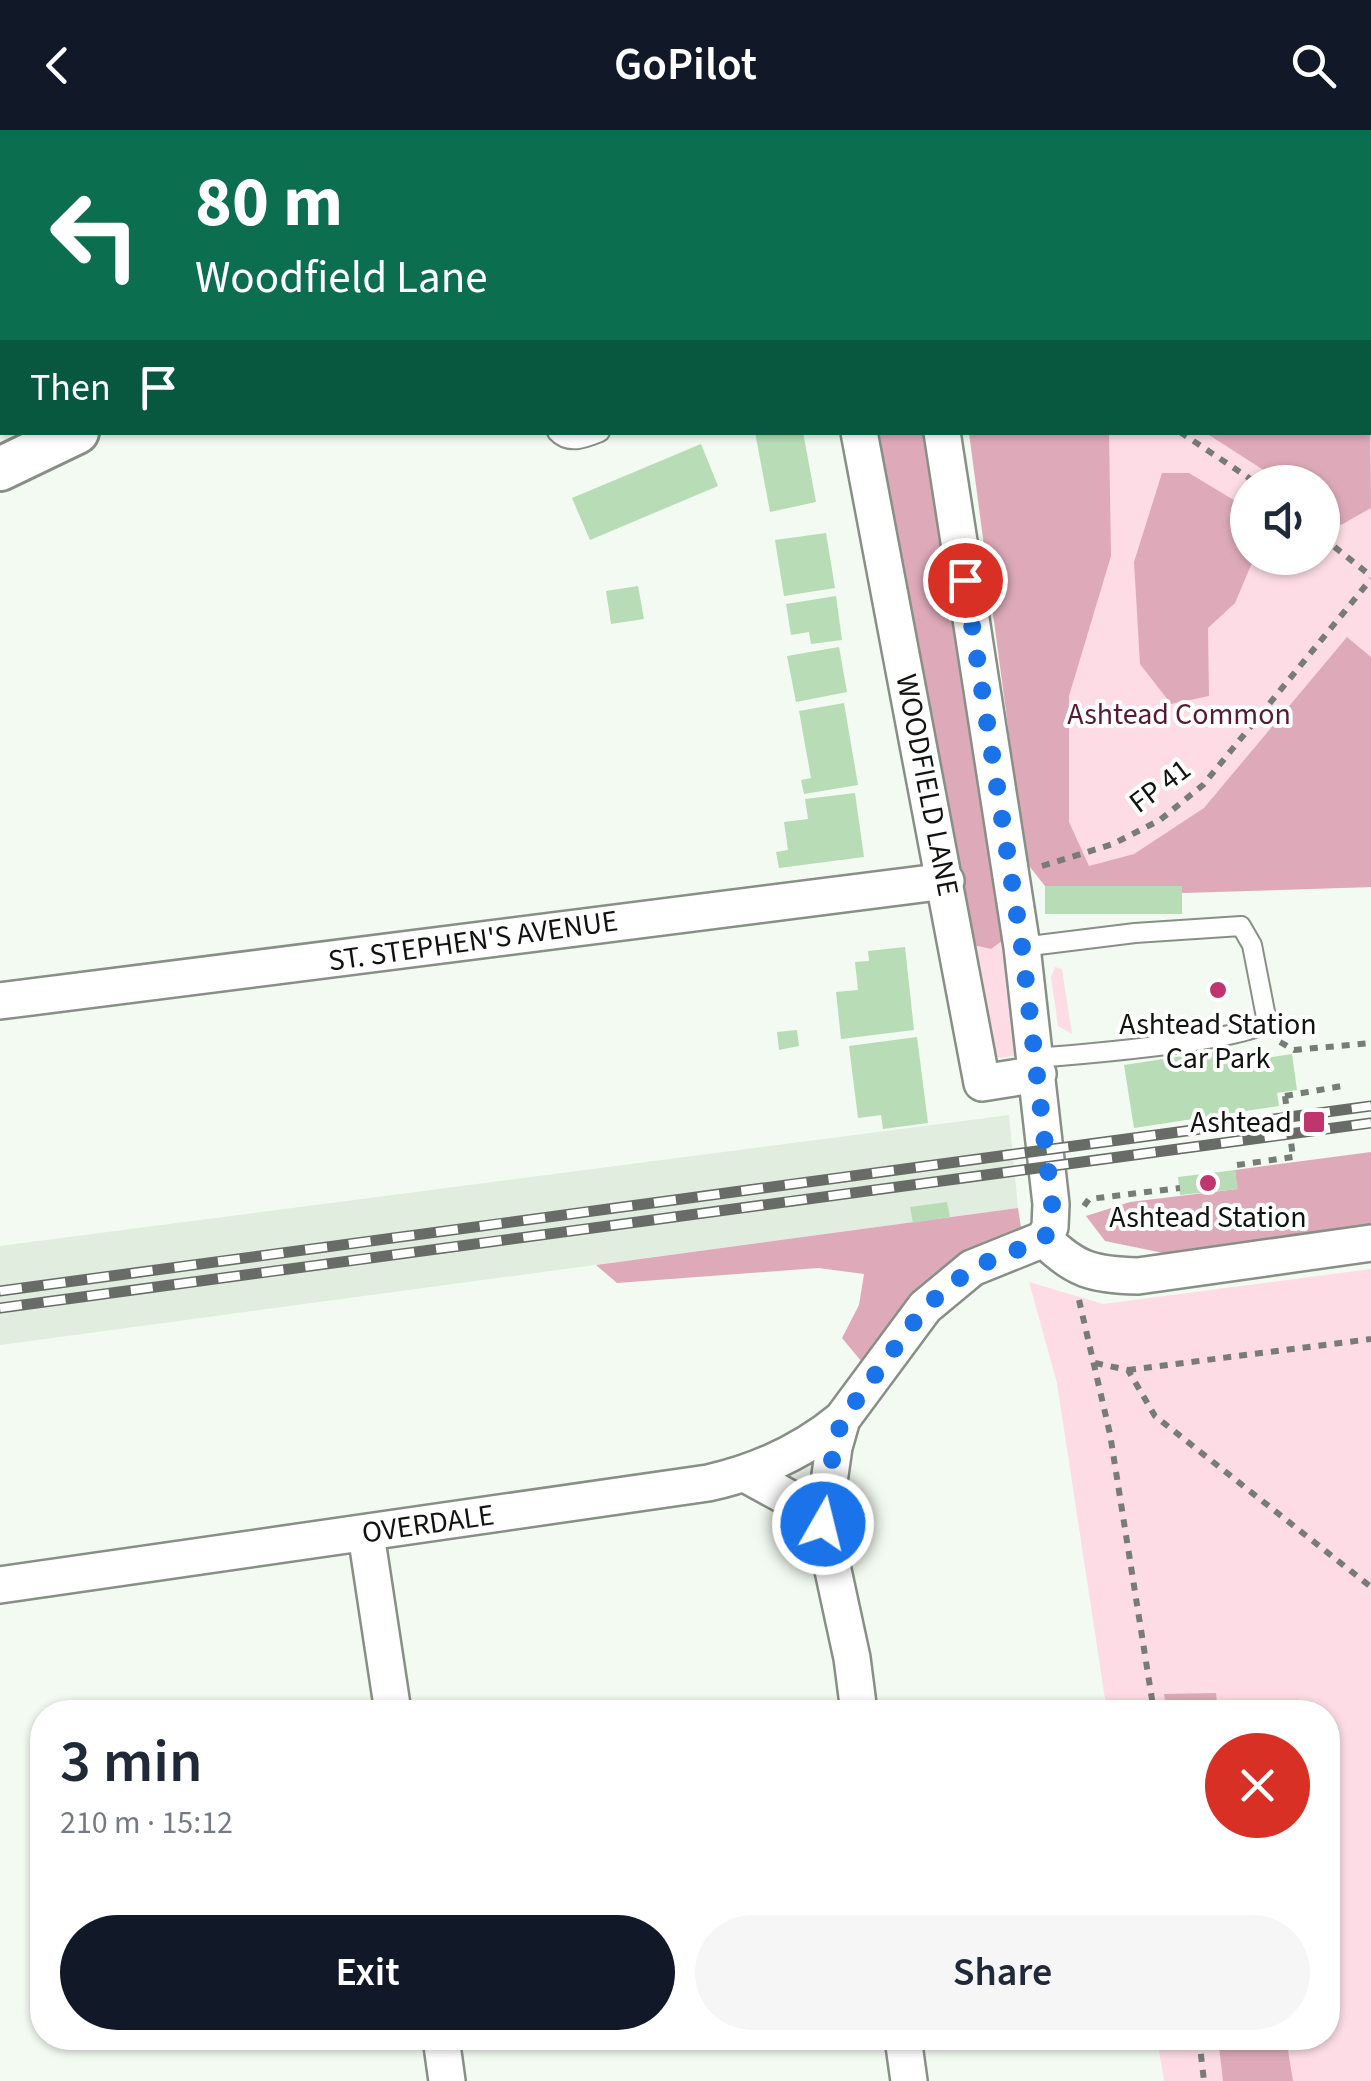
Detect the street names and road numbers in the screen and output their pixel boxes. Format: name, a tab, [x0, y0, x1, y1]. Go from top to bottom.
street label: WOODFIELD LANE	[884, 670, 970, 900]
street label: FP 41	[1120, 748, 1200, 824]
street label: ST. STEPHEN'S AVENUE	[326, 899, 620, 983]
street label: OVERDALE	[359, 1493, 497, 1555]

